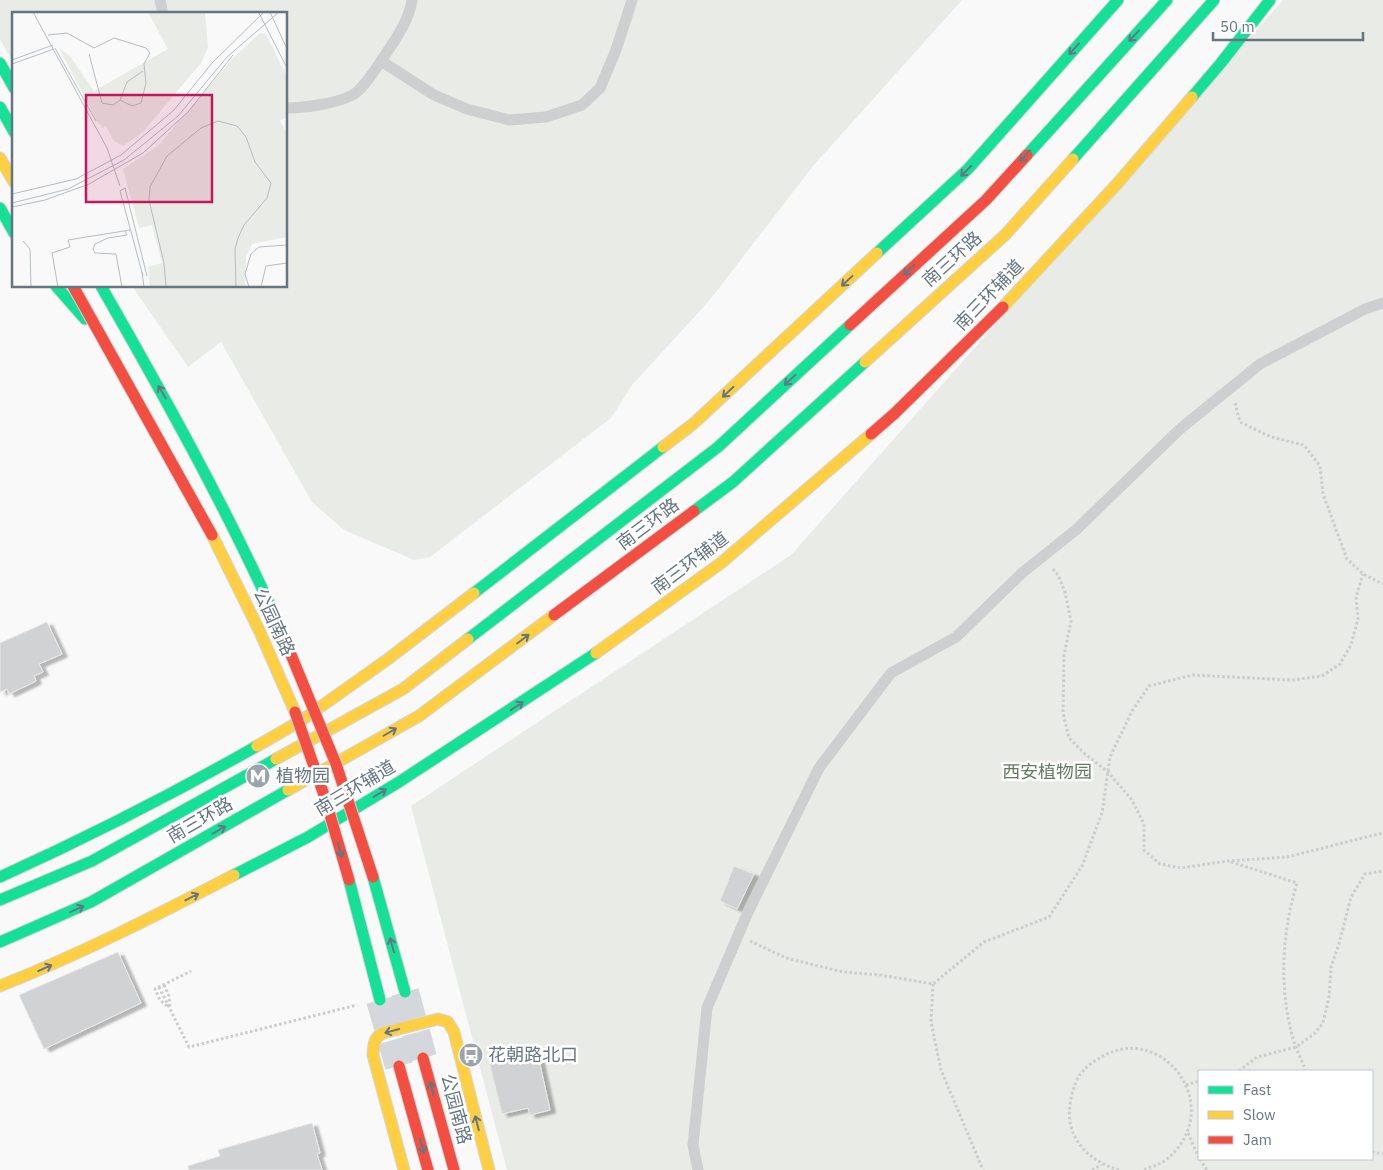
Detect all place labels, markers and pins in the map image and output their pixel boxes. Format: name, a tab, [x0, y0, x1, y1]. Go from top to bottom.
metro station icon: 植物园	[245, 763, 271, 789]
place label: 植物园	[276, 764, 330, 787]
bus stop icon: 花朝路北口	[458, 1042, 484, 1068]
place label: 花朝路北口	[488, 1043, 578, 1066]

